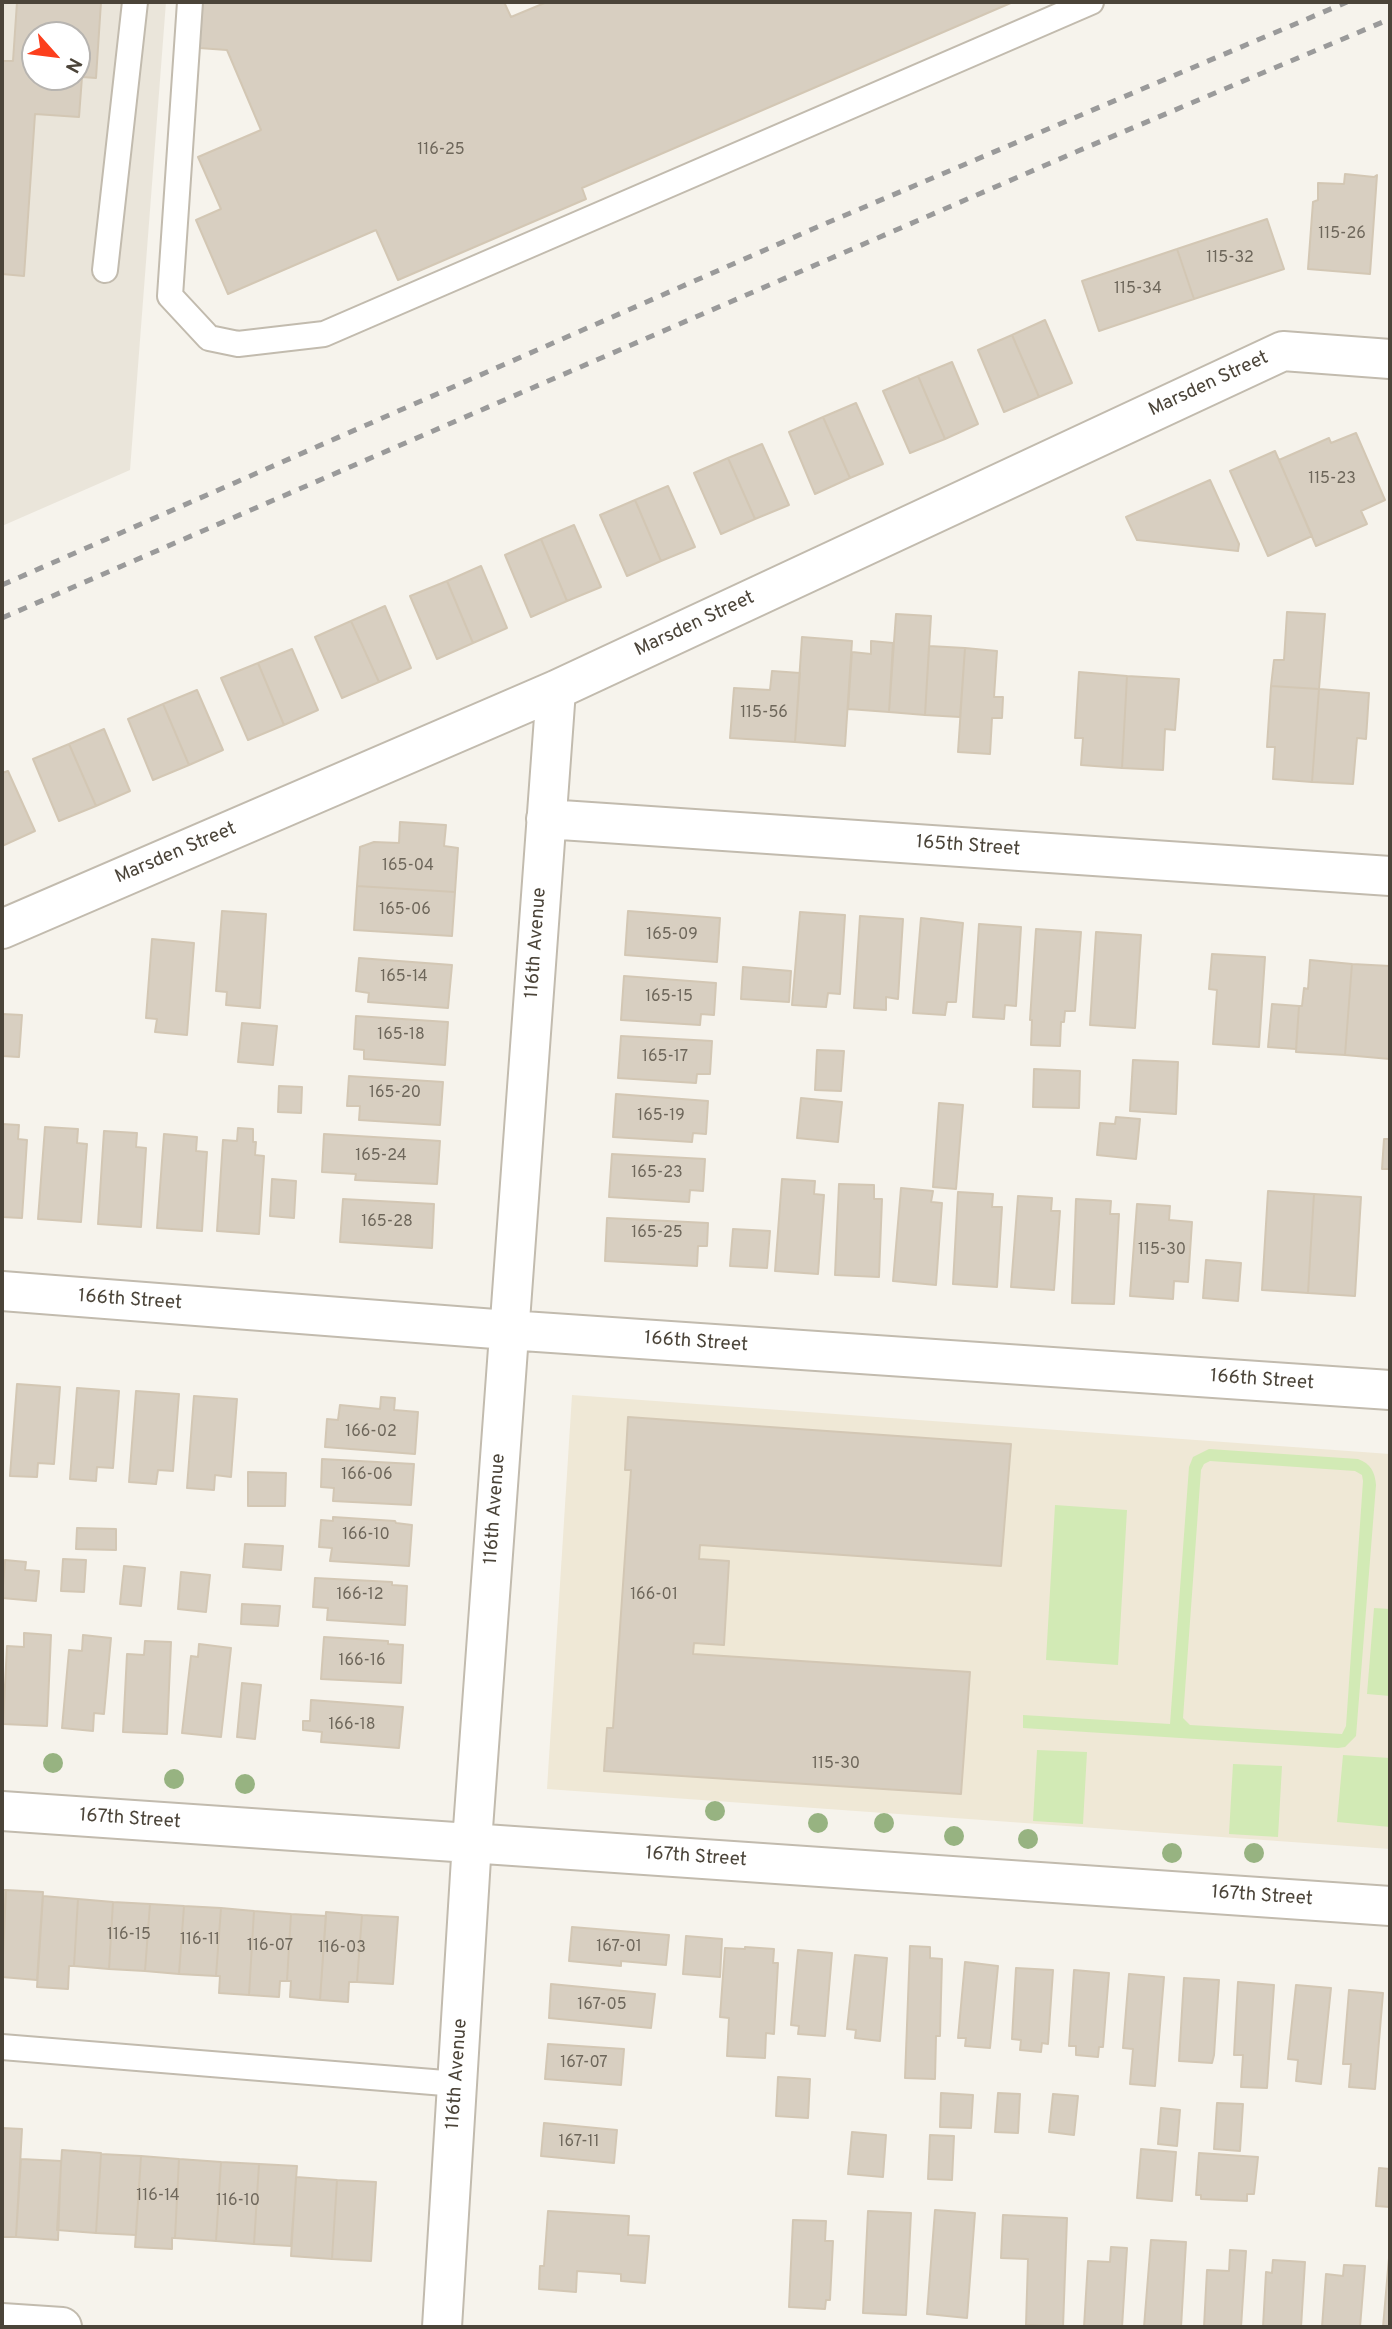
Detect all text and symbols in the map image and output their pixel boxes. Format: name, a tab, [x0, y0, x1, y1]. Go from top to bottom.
north arrow	[21, 21, 91, 91]
text: N	[59, 53, 87, 77]
house number: 116-25	[417, 141, 465, 161]
house number: 115-26	[1318, 225, 1366, 245]
house number: 115-32	[1206, 249, 1254, 269]
house number: 115-34	[1114, 280, 1162, 300]
street label: Marsden Street	[1146, 347, 1272, 423]
house number: 115-23	[1308, 470, 1356, 490]
street label: Marsden Street	[632, 587, 758, 663]
house number: 115-56	[740, 704, 788, 724]
street label: Marsden Street	[112, 818, 240, 890]
street label: 165th Street	[915, 832, 1021, 862]
house number: 165-04	[382, 857, 434, 877]
street label: 116th Avenue	[522, 887, 552, 999]
house number: 165-06	[379, 901, 431, 921]
house number: 165-09	[646, 926, 698, 946]
house number: 165-14	[380, 968, 428, 988]
house number: 165-15	[645, 988, 693, 1008]
house number: 165-18	[377, 1026, 425, 1046]
house number: 165-17	[642, 1048, 688, 1068]
house number: 165-20	[369, 1084, 421, 1104]
house number: 165-19	[637, 1107, 685, 1127]
house number: 165-24	[355, 1147, 407, 1167]
house number: 165-23	[631, 1164, 683, 1184]
house number: 165-28	[361, 1213, 413, 1233]
house number: 165-25	[631, 1224, 683, 1244]
house number: 115-30	[1138, 1241, 1186, 1261]
street label: 166th Street	[77, 1286, 183, 1316]
street label: 166th Street	[643, 1328, 749, 1358]
street label: 166th Street	[1209, 1366, 1315, 1396]
house number: 166-02	[345, 1423, 397, 1443]
street label: 116th Avenue	[481, 1453, 511, 1565]
house number: 166-06	[341, 1466, 393, 1486]
house number: 166-10	[342, 1526, 390, 1546]
house number: 166-12	[336, 1586, 384, 1606]
house number: 166-01	[630, 1586, 678, 1606]
house number: 166-16	[339, 1652, 385, 1672]
house number: 166-18	[328, 1716, 376, 1736]
house number: 115-30	[812, 1755, 860, 1775]
street label: 167th Street	[78, 1805, 182, 1835]
street label: 167th Street	[644, 1843, 748, 1873]
street label: 167th Street	[1210, 1882, 1314, 1912]
house number: 116-15	[107, 1926, 151, 1946]
house number: 116-11	[180, 1931, 220, 1951]
house number: 116-07	[247, 1937, 293, 1957]
house number: 167-01	[596, 1938, 642, 1958]
house number: 116-03	[318, 1939, 366, 1959]
house number: 167-05	[577, 1996, 627, 2016]
street label: 116th Avenue	[443, 2018, 473, 2130]
house number: 167-07	[560, 2054, 608, 2074]
house number: 167-11	[558, 2133, 600, 2153]
house number: 116-14	[136, 2187, 180, 2207]
house number: 116-10	[216, 2192, 260, 2212]

